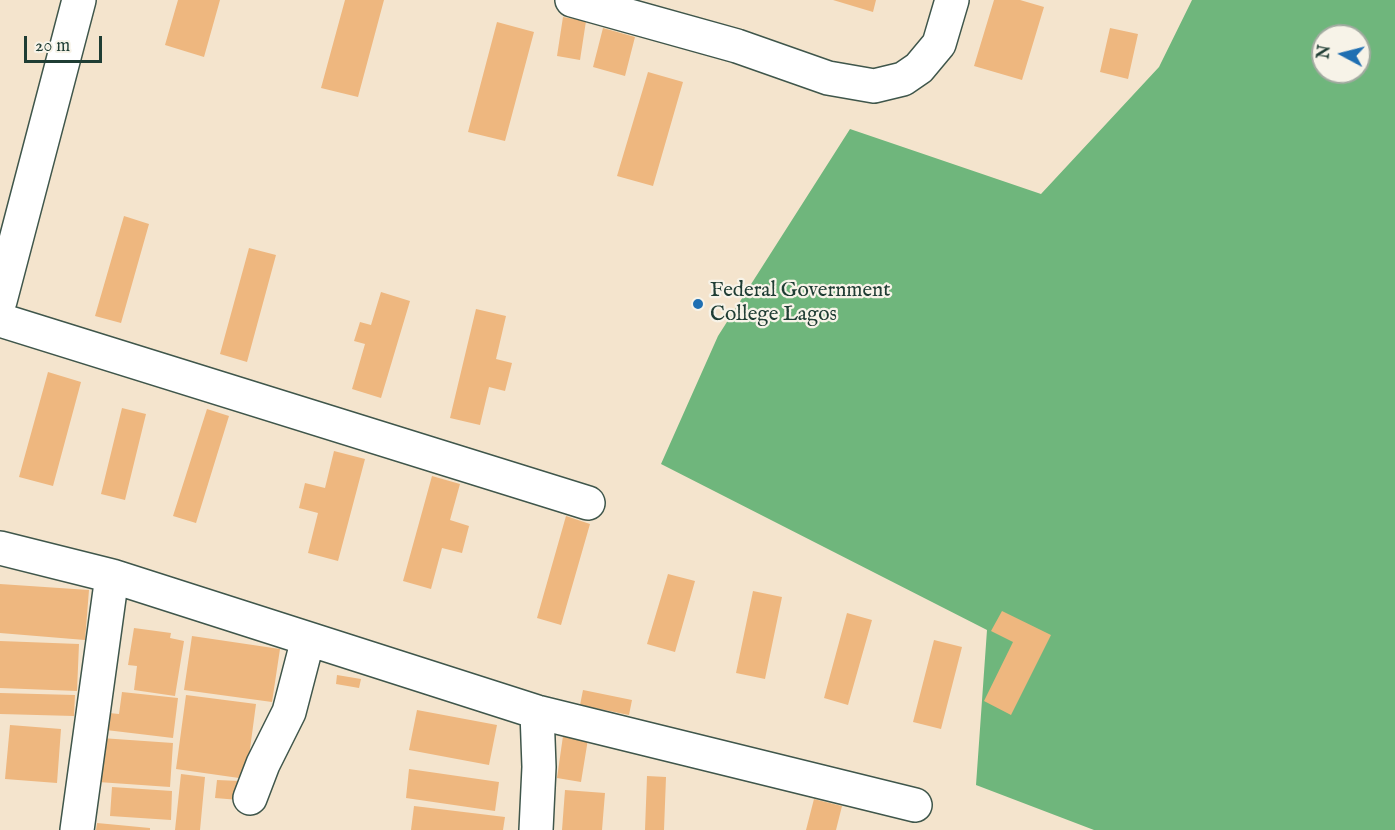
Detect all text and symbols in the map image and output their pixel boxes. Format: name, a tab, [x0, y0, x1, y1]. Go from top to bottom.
scale bar	[27, 24, 105, 62]
north arrow	[1311, 24, 1371, 84]
text: 20 m	[35, 35, 70, 58]
text: N	[1314, 44, 1336, 60]
place label: Federal Government College Lagos	[710, 279, 890, 329]
marker: Federal Government College Lagos	[691, 297, 705, 311]

